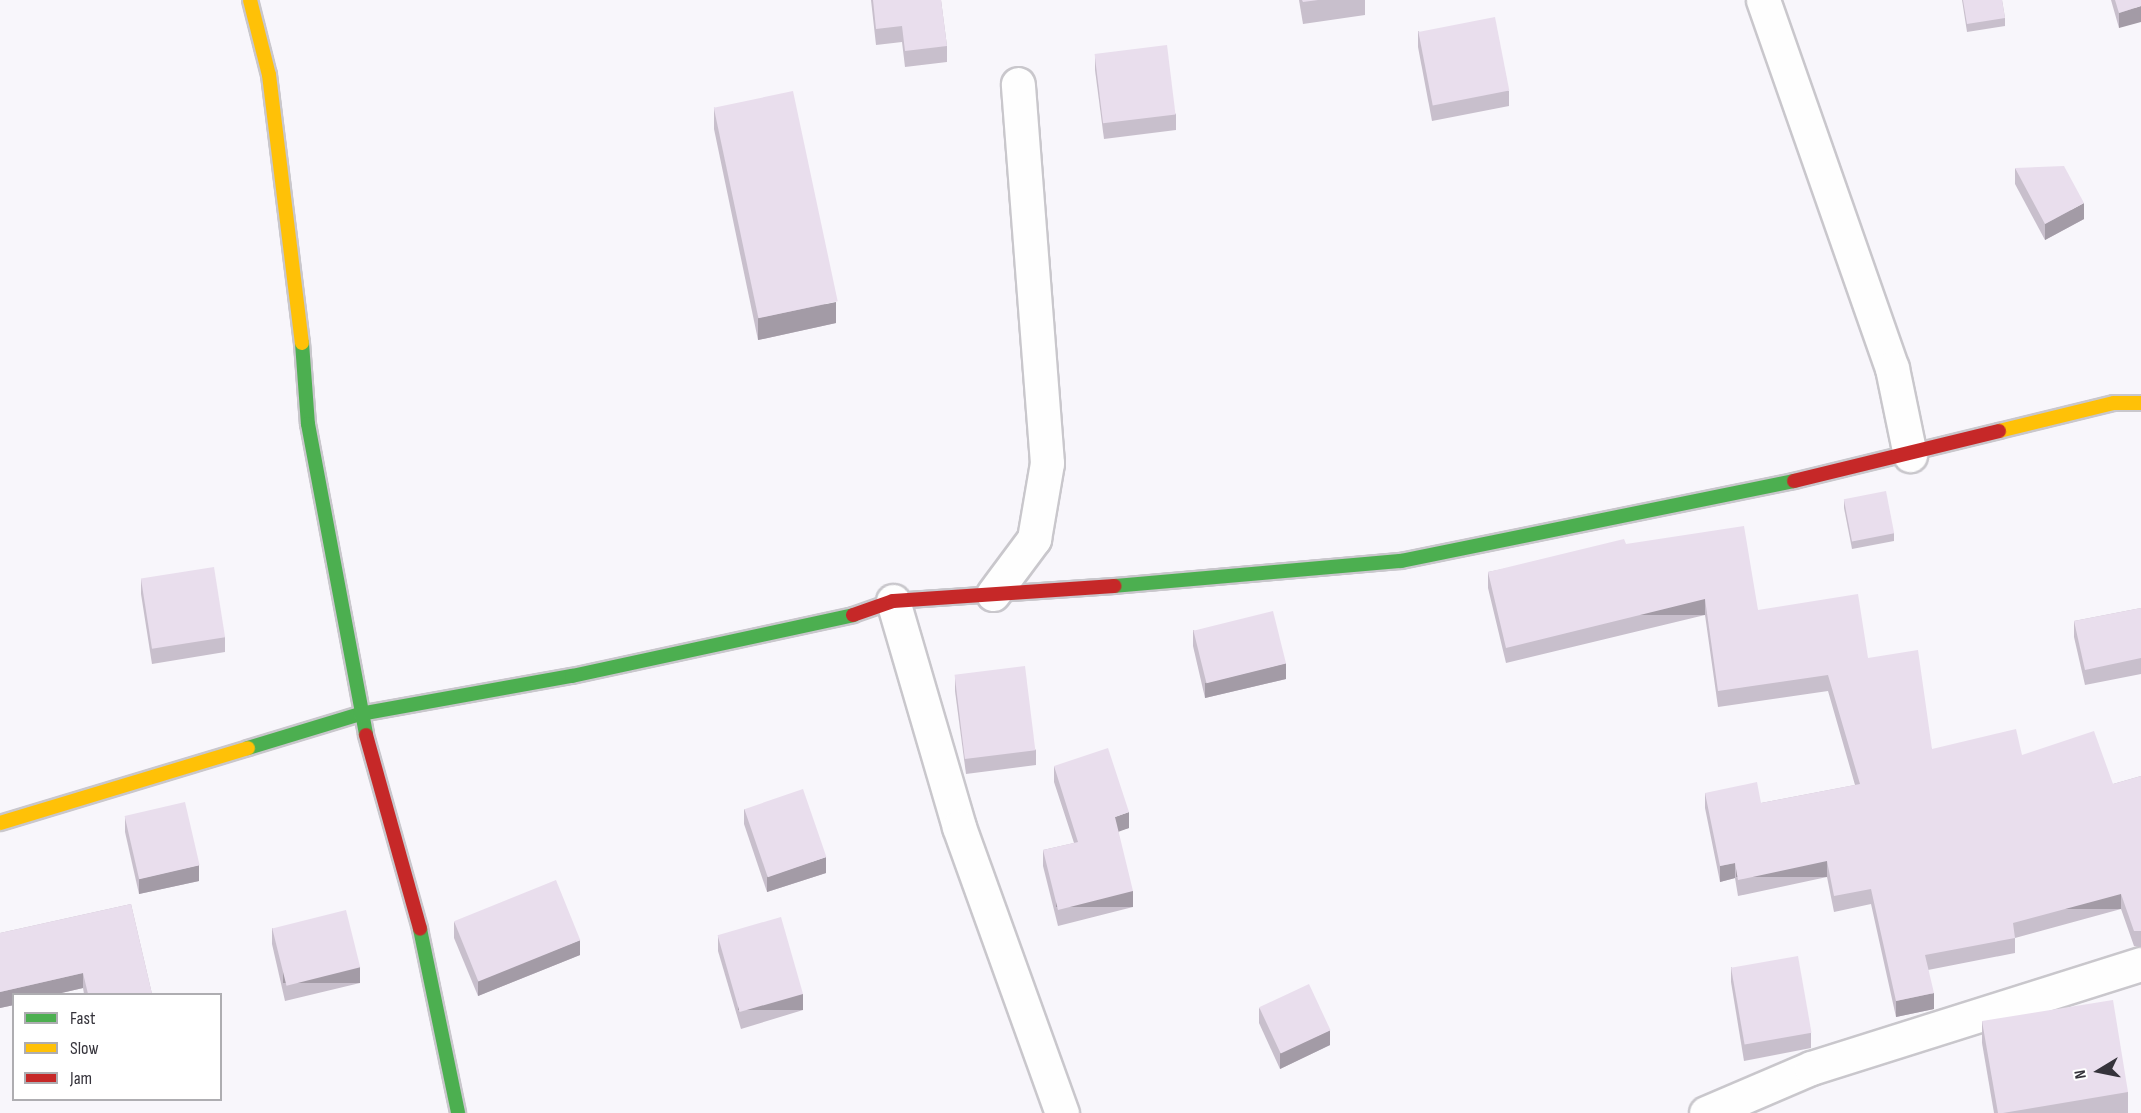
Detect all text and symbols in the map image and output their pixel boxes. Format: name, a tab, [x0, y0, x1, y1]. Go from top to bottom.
legend	[12, 993, 222, 1101]
text: Fast	[70, 1008, 95, 1029]
text: Slow	[70, 1038, 99, 1059]
north arrow	[2069, 1041, 2129, 1101]
text: Jam	[70, 1068, 92, 1089]
text: N	[2071, 1068, 2091, 1080]

